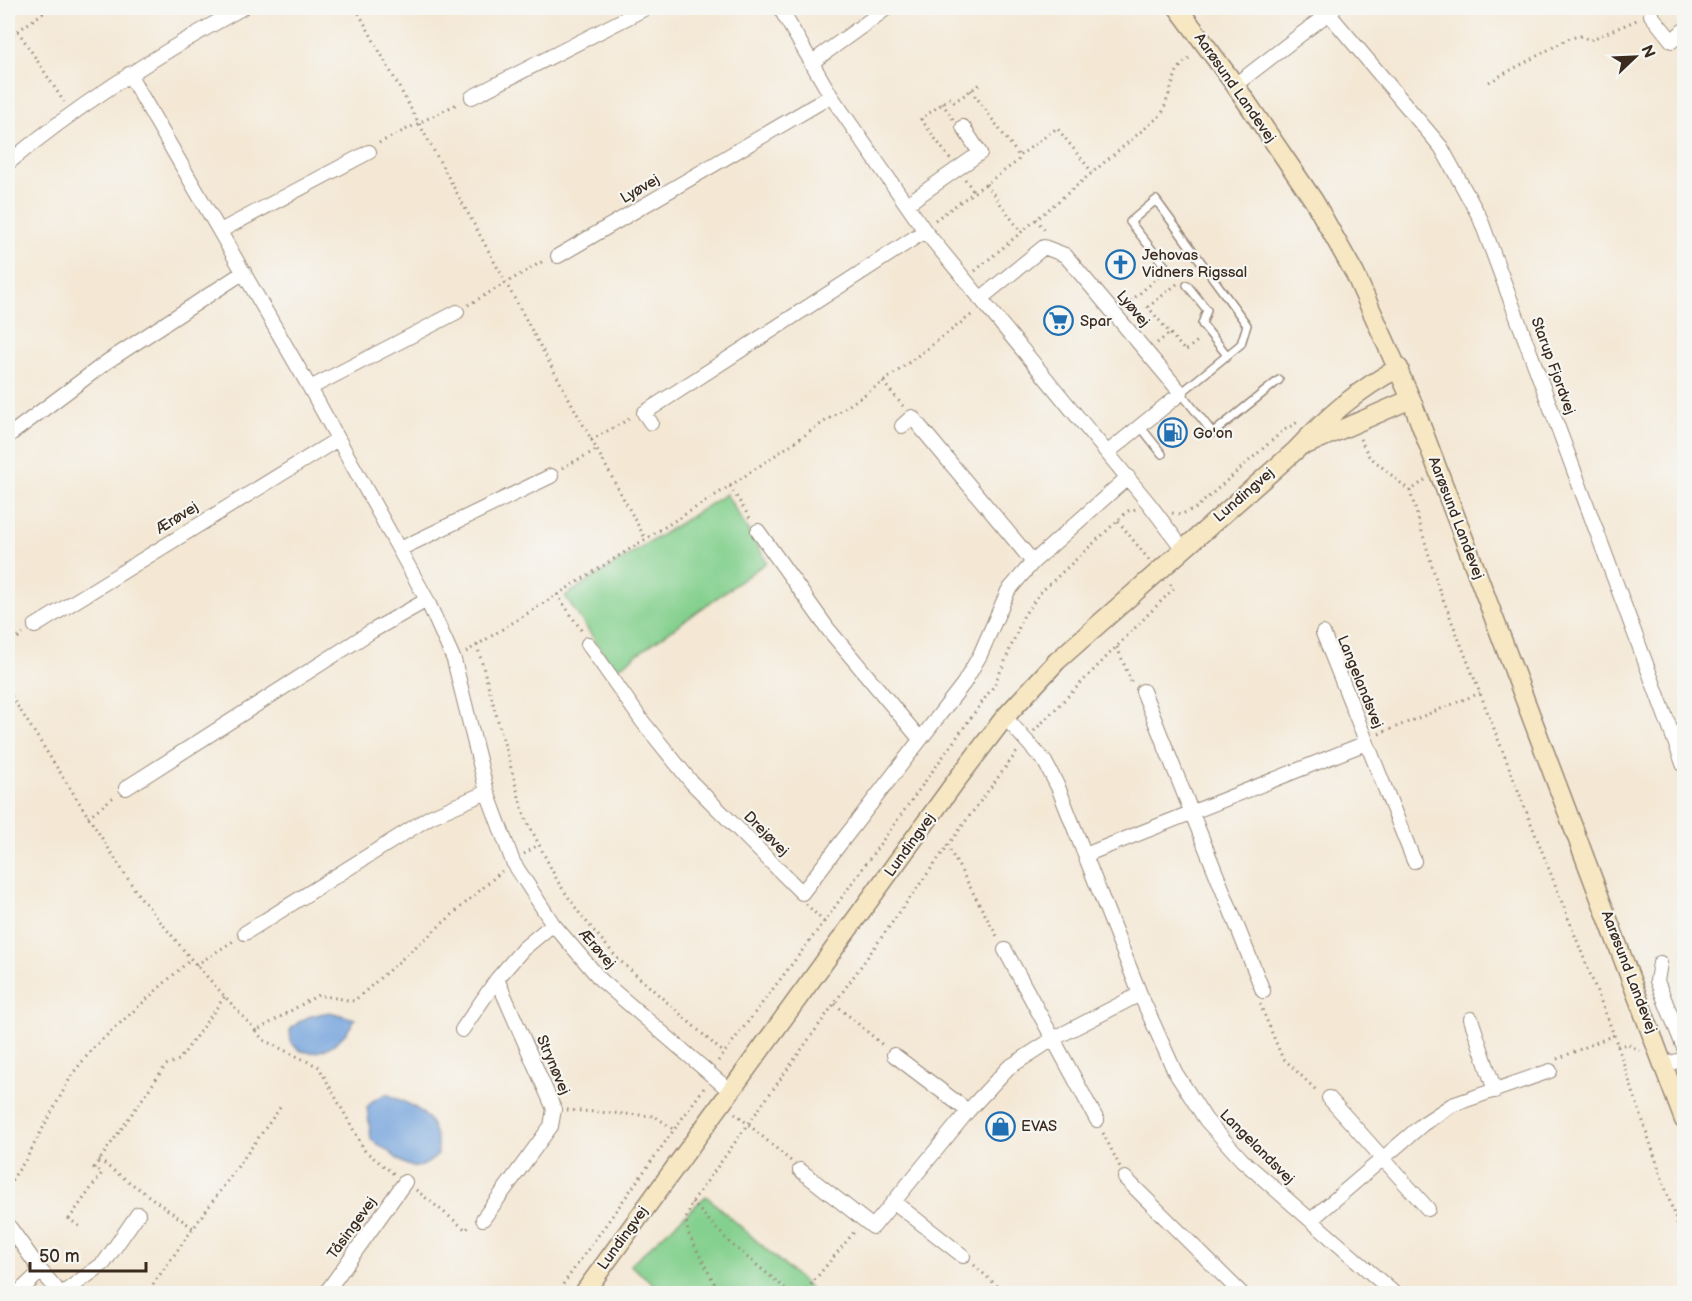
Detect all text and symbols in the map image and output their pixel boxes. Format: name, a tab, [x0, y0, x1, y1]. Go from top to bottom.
north arrow	[1605, 27, 1665, 87]
street label: Aarøsund Landevej	[1190, 29, 1280, 147]
text: N	[1636, 42, 1659, 61]
street label: Lyøvej	[617, 170, 663, 208]
place label: Jehovas Vidners Rigssal	[1142, 246, 1247, 282]
church icon: Jehovas Vidners Rigssal	[1105, 248, 1137, 280]
street label: Lyøvej	[1112, 287, 1154, 331]
supermarket icon: Spar	[1043, 305, 1075, 337]
place label: Spar	[1080, 312, 1112, 331]
street label: Starup Fjordvej	[1527, 315, 1579, 417]
fuel station icon: Go'on	[1156, 417, 1188, 449]
place label: Go'on	[1193, 424, 1233, 443]
street label: Aarøsund Landevej	[1424, 454, 1488, 582]
street label: Lundingvej	[1210, 463, 1278, 527]
street label: Ærøvej	[151, 497, 202, 539]
street label: Langelandsvej	[1333, 633, 1387, 731]
street label: Drejøvej	[739, 807, 793, 861]
street label: Lundingvej	[881, 809, 939, 881]
street label: Aarøsund Landevej	[1597, 908, 1661, 1036]
street label: Ærøvej	[574, 924, 620, 973]
street label: Strynøvej	[532, 1032, 574, 1098]
street label: Langelandsvej	[1215, 1105, 1299, 1189]
shop icon: EVAS	[984, 1110, 1016, 1142]
place label: EVAS	[1021, 1117, 1057, 1136]
street label: Tåsingevej	[323, 1193, 381, 1263]
street label: Lundingvej	[594, 1202, 652, 1274]
scale bar	[30, 1235, 146, 1273]
text: 50 m	[39, 1246, 80, 1267]

